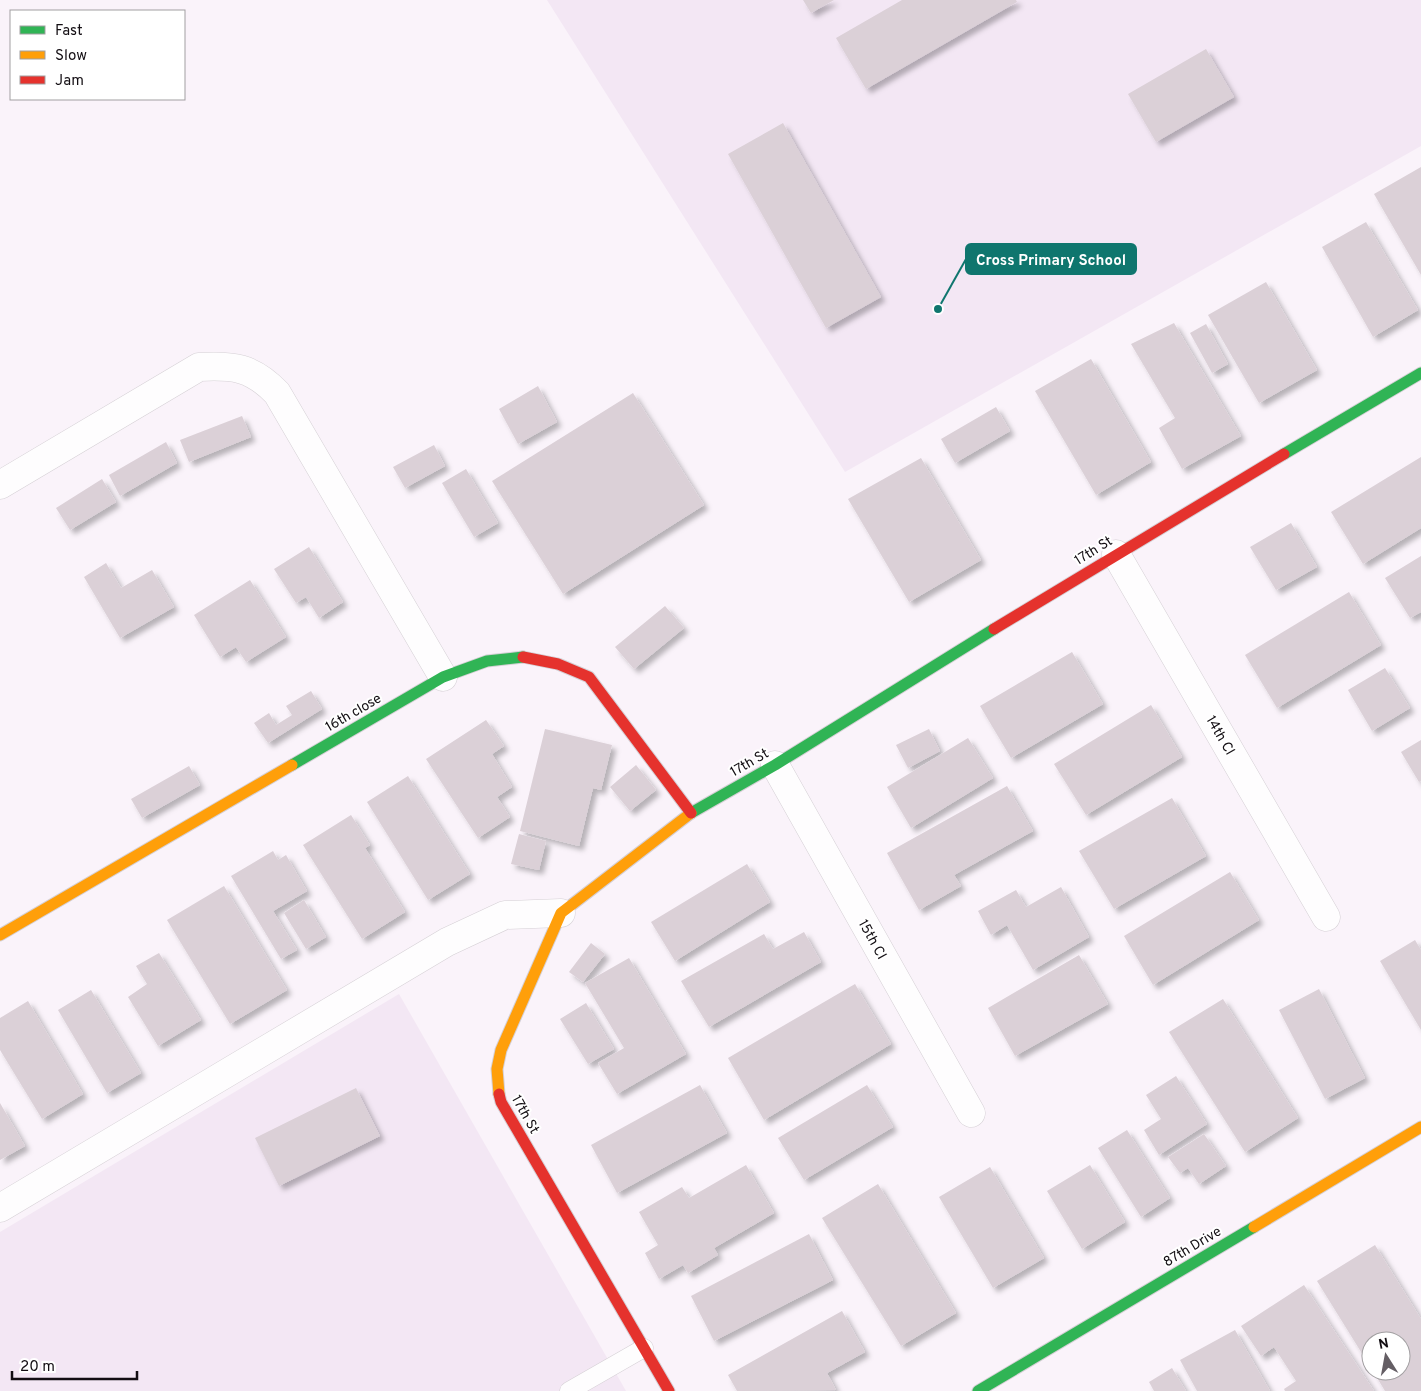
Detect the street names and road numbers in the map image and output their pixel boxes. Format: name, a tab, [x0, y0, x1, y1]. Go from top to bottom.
street label: 17th St	[1072, 533, 1116, 570]
street label: 16th close	[323, 690, 385, 736]
street label: 14th Cl	[1202, 713, 1238, 758]
street label: 17th St	[727, 745, 772, 781]
street label: 15th Cl	[854, 917, 890, 963]
street label: 17th St	[507, 1092, 542, 1137]
street label: 87th Drive	[1161, 1223, 1225, 1271]

